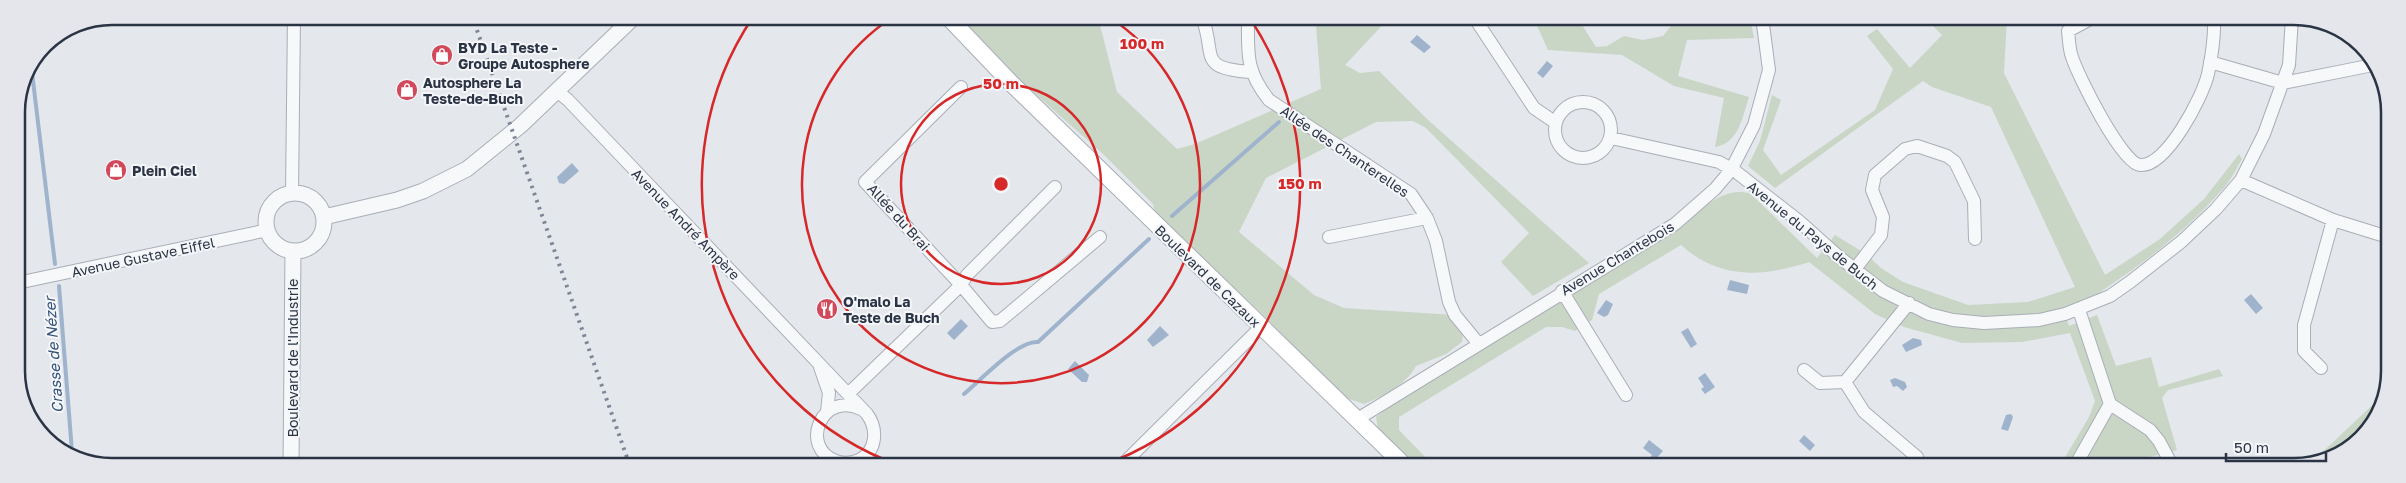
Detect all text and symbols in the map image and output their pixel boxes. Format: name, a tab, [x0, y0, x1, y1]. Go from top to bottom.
text: 100 m	[1120, 34, 1164, 52]
place label: BYD La Teste - Groupe Autosphere	[458, 39, 589, 72]
shop icon: BYD La Teste - Groupe Autosphere	[430, 43, 454, 67]
place label: Autosphere La Teste-de-Buch	[423, 74, 523, 107]
text: 50 m	[983, 74, 1019, 92]
shop icon: Autosphere La Teste-de-Buch	[395, 78, 419, 102]
street label: Allée des Chanterelles	[1278, 102, 1412, 200]
shop icon: Plein Ciel	[104, 158, 128, 182]
place label: Plein Ciel	[132, 162, 197, 179]
street label: Avenue André Ampère	[628, 165, 744, 283]
text: 150 m	[1278, 174, 1322, 192]
centre of rings	[992, 175, 1010, 193]
street label: Avenue du Pays de Buch	[1744, 177, 1882, 293]
street label: Allée du Brai	[864, 180, 934, 254]
street label: Avenue Chantebois	[1557, 217, 1677, 299]
street label: Boulevard de Cazaux	[1152, 221, 1264, 331]
street label: Avenue Gustave Eiffel	[70, 233, 216, 281]
street label: Boulevard de l'Industrie	[284, 279, 301, 437]
place label: O'malo La Teste de Buch	[843, 293, 939, 326]
water label: Crasse de Nézer	[40, 294, 66, 414]
restaurant icon: O'malo La Teste de Buch	[815, 297, 839, 321]
scale bar	[2226, 430, 2326, 462]
text: 50 m	[2234, 438, 2269, 456]

